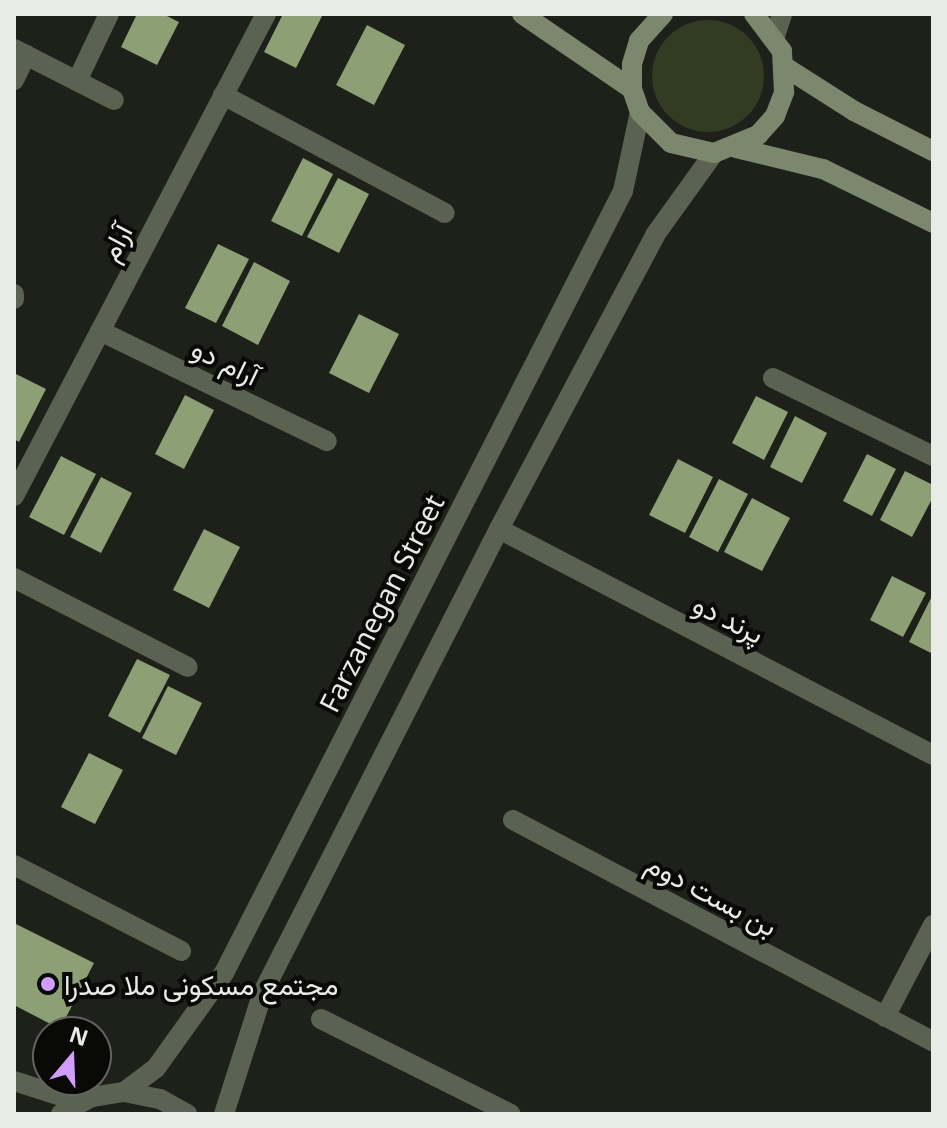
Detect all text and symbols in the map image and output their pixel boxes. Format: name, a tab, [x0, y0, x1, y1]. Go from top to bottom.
street label: آرام	[91, 218, 139, 266]
street label: آرام دو	[187, 330, 265, 392]
street label: Farzanegan Street	[312, 489, 450, 717]
street label: پرند دو	[688, 586, 770, 650]
street label: بن بست دوم	[641, 846, 783, 942]
place label: مجتمع مسکونی ملا صدرا	[64, 967, 339, 1001]
marker: مجتمع مسکونی ملا صدرا	[39, 975, 57, 993]
north arrow	[32, 1016, 112, 1096]
text: N	[66, 1018, 92, 1052]

